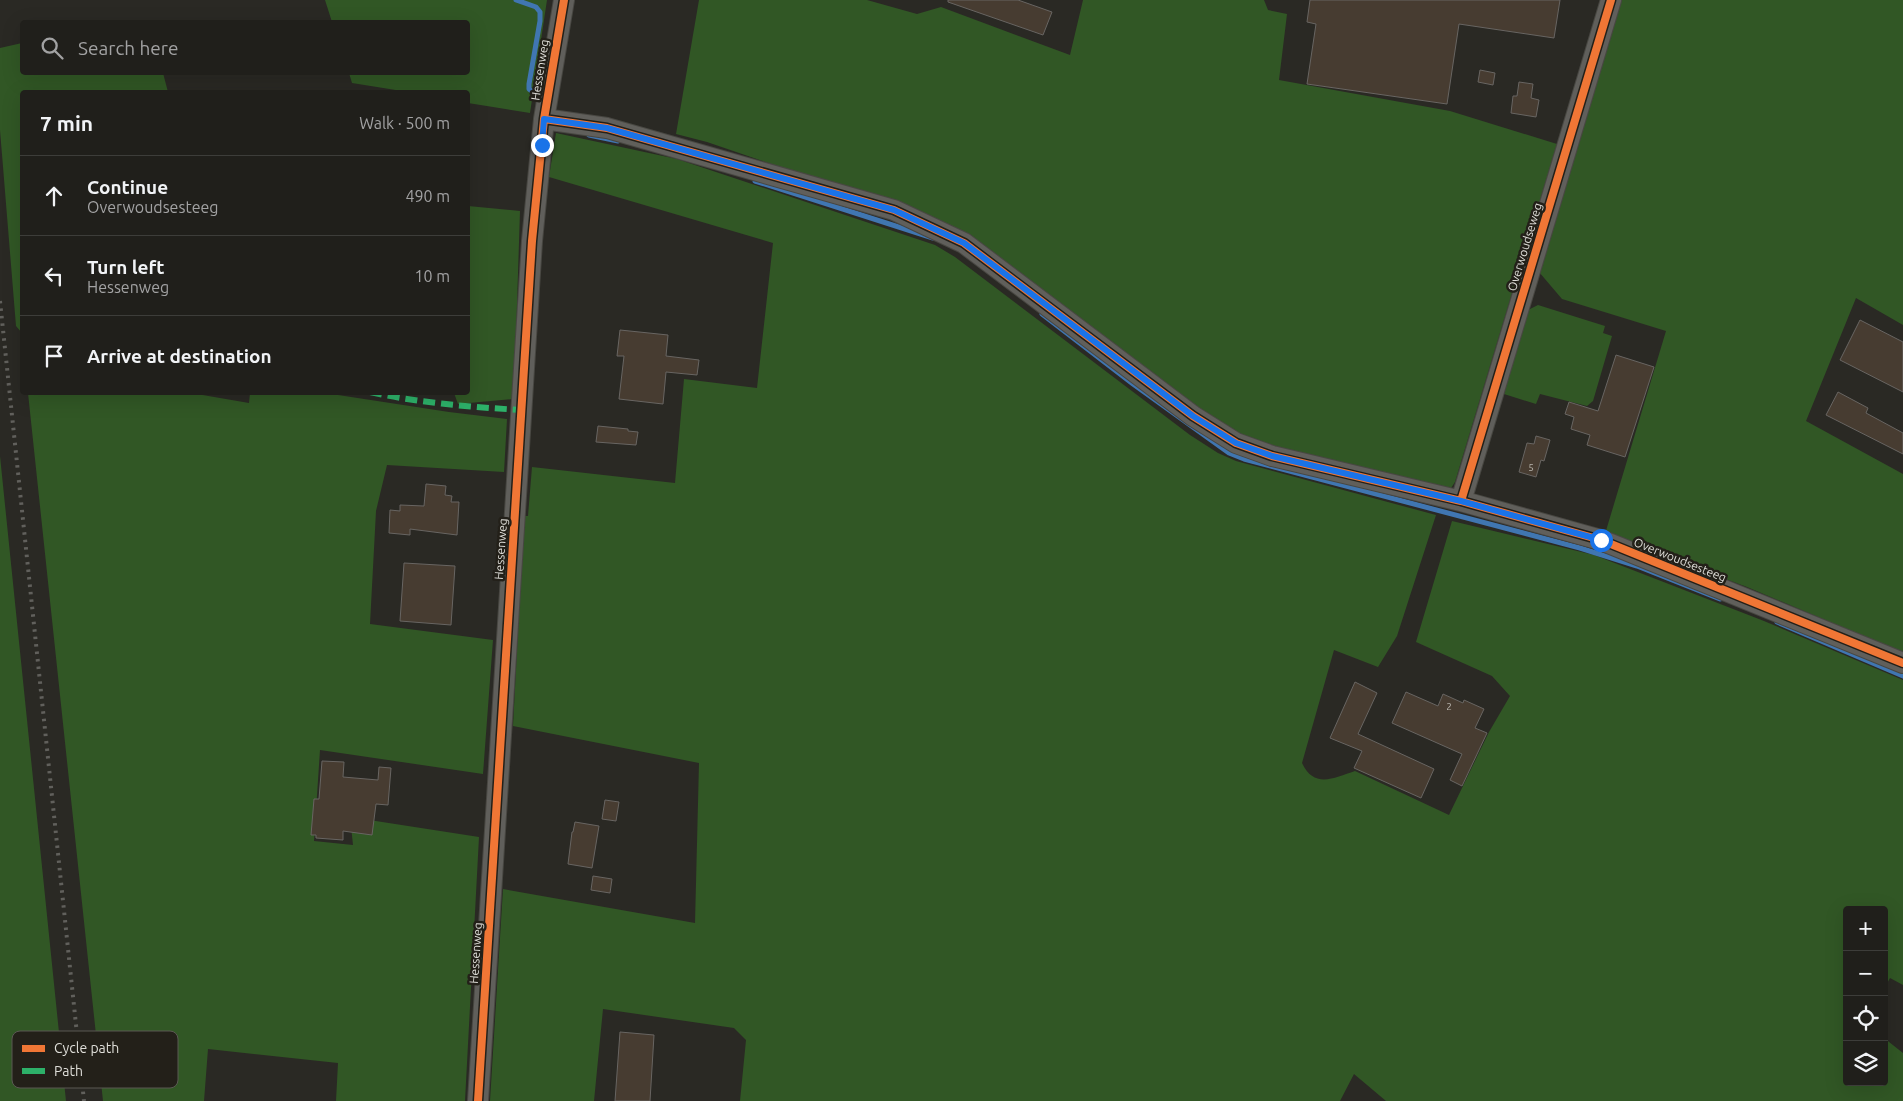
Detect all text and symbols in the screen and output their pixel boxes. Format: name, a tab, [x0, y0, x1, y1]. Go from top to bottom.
search box	[20, 20, 470, 75]
icon: search	[38, 34, 66, 62]
text: Search here	[78, 37, 178, 59]
street label: Hessenweg	[528, 38, 551, 101]
text: 7 min	[40, 111, 93, 135]
text: Walk · 500 m	[359, 114, 450, 132]
route end	[531, 134, 554, 157]
text: Continue	[87, 176, 168, 198]
icon: ahead	[40, 182, 68, 210]
text: 490 m	[405, 187, 450, 205]
text: Overwoudsesteeg	[87, 198, 219, 216]
street label: Overwoudseweg	[1505, 201, 1544, 292]
text: Turn left	[87, 256, 165, 278]
icon: left	[40, 262, 68, 290]
text: 10 m	[414, 267, 450, 285]
text: Hessenweg	[87, 278, 169, 296]
icon: arrive	[40, 342, 68, 370]
text: Arrive at destination	[87, 345, 272, 367]
house number: 5	[1528, 462, 1534, 473]
street label: Hessenweg	[492, 518, 509, 580]
route start	[1590, 529, 1613, 552]
street label: Overwoudsesteeg	[1632, 535, 1728, 584]
house number: 2	[1446, 701, 1452, 712]
map controls	[1843, 906, 1888, 1086]
button: +	[1843, 906, 1888, 951]
street label: Hessenweg	[467, 922, 484, 984]
button: −	[1843, 951, 1888, 996]
button: locate	[1843, 996, 1888, 1041]
legend	[12, 1031, 178, 1088]
text: Cycle path	[54, 1040, 119, 1056]
button: layers	[1843, 1041, 1888, 1086]
text: Path	[54, 1063, 83, 1079]

